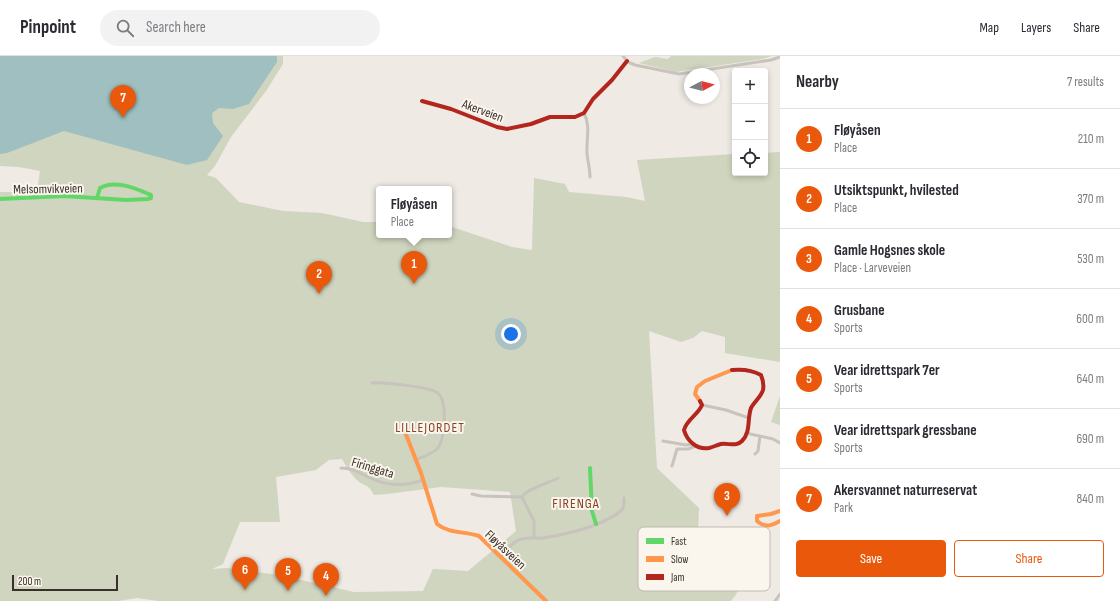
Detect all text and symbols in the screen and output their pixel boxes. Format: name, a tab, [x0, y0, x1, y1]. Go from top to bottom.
search box	[100, 10, 380, 46]
text: Pinpoint	[20, 16, 76, 39]
icon: search	[114, 17, 136, 39]
text: Search here	[146, 18, 206, 37]
text: Map	[979, 19, 999, 36]
text: Layers	[1021, 19, 1051, 36]
text: Share	[1073, 19, 1100, 36]
north arrow	[684, 68, 720, 104]
map controls	[732, 68, 768, 176]
button: +	[732, 68, 768, 104]
text: Nearby	[796, 72, 839, 92]
text: 7 results	[1067, 74, 1104, 90]
pin: 7	[110, 85, 136, 118]
street label: Akerveien	[459, 96, 506, 126]
button: −	[732, 104, 768, 140]
text: Fløyåsen	[834, 121, 881, 140]
text: 1	[806, 131, 812, 147]
text: 210 m	[1078, 131, 1104, 147]
button: locate	[732, 140, 768, 176]
text: Place	[834, 140, 857, 156]
street label: Melsomvikveien	[13, 180, 83, 198]
text: Utsiktspunkt, hvilested	[834, 181, 959, 200]
popup	[376, 186, 452, 238]
text: 2	[806, 191, 812, 207]
text: 370 m	[1077, 191, 1104, 207]
text: Fløyåsen	[391, 195, 437, 214]
text: Place	[834, 200, 857, 216]
text: Place	[391, 214, 414, 230]
text: Gamle Hogsnes skole	[834, 241, 945, 260]
pin: 1	[401, 251, 427, 284]
text: 3	[806, 251, 812, 267]
text: 530 m	[1077, 251, 1104, 267]
text: Place · Larveveien	[834, 260, 911, 276]
pin: 2	[306, 261, 332, 294]
text: Grusbane	[834, 301, 885, 320]
text: 4	[806, 311, 812, 327]
text: 600 m	[1076, 311, 1104, 327]
text: Sports	[834, 320, 863, 336]
your location	[501, 324, 521, 344]
text: Vear idrettspark 7er	[834, 361, 940, 380]
text: 5	[806, 371, 812, 387]
text: 640 m	[1076, 371, 1104, 387]
text: Sports	[834, 380, 863, 396]
district label: LILLEJORDET	[395, 419, 465, 436]
text: Vear idrettspark gressbane	[834, 421, 977, 440]
text: 6	[806, 431, 812, 447]
text: 690 m	[1076, 431, 1104, 447]
text: Sports	[834, 440, 863, 456]
street label: Firinggata	[350, 454, 396, 482]
text: Akersvannet naturreservat	[834, 481, 977, 500]
pin: 3	[714, 483, 740, 516]
text: 7	[806, 491, 812, 507]
text: 840 m	[1076, 491, 1104, 507]
district label: FIRENGA	[552, 495, 600, 512]
text: Park	[834, 500, 853, 516]
street label: Fløyåsveien	[481, 527, 529, 573]
legend	[638, 527, 770, 591]
text: Fast	[671, 535, 687, 548]
button: Save	[796, 540, 946, 577]
button: Share	[954, 540, 1104, 577]
text: Slow	[671, 553, 688, 566]
pin: 6	[232, 557, 258, 590]
pin: 5	[275, 558, 301, 591]
pin: 4	[313, 563, 339, 596]
text: Jam	[670, 571, 685, 584]
scale bar	[12, 573, 118, 592]
text: 200 m	[18, 575, 41, 588]

